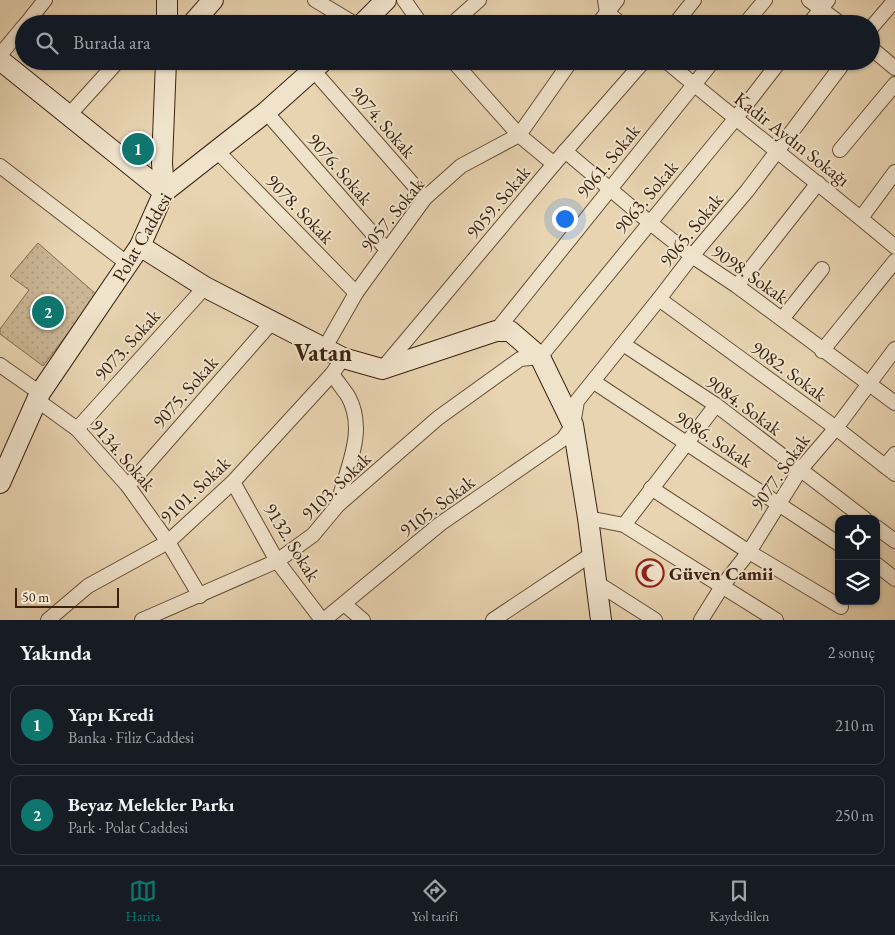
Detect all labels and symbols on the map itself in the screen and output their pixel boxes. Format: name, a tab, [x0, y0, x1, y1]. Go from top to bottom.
street label: 9074. Sokak	[345, 81, 422, 164]
street label: Kadir Aydın Sokağı	[729, 86, 855, 192]
street label: 9061. Sokak	[571, 118, 646, 203]
street label: 9076. Sokak	[302, 128, 379, 211]
pin: 1	[122, 130, 154, 168]
street label: 9063. Sokak	[608, 154, 685, 239]
street label: 9059. Sokak	[460, 159, 537, 244]
street label: 9078. Sokak	[260, 169, 340, 250]
street label: 9057. Sokak	[355, 172, 430, 257]
street label: 9065. Sokak	[654, 187, 729, 272]
street label: Polat Caddesi	[106, 188, 178, 286]
your location	[552, 206, 578, 232]
street label: 9098. Sokak	[707, 239, 794, 310]
pin: 2	[32, 293, 64, 331]
street label: 9073. Sokak	[88, 303, 166, 386]
street label: 9082. Sokak	[746, 335, 833, 408]
district label: Vatan	[294, 337, 352, 368]
street label: 9075. Sokak	[147, 350, 224, 433]
street label: 9084. Sokak	[701, 369, 788, 442]
street label: 9086. Sokak	[670, 405, 759, 474]
street label: 9134. Sokak	[85, 414, 162, 497]
street label: 9077. Sokak	[745, 428, 816, 515]
street label: 9103. Sokak	[296, 446, 377, 526]
street label: 9101. Sokak	[154, 450, 237, 529]
street label: 9105. Sokak	[394, 469, 481, 542]
street label: 9132. Sokak	[258, 498, 326, 587]
mosque icon: Güven Camii	[635, 558, 665, 588]
place label: Güven Camii	[669, 561, 774, 586]
scale bar	[15, 585, 119, 608]

